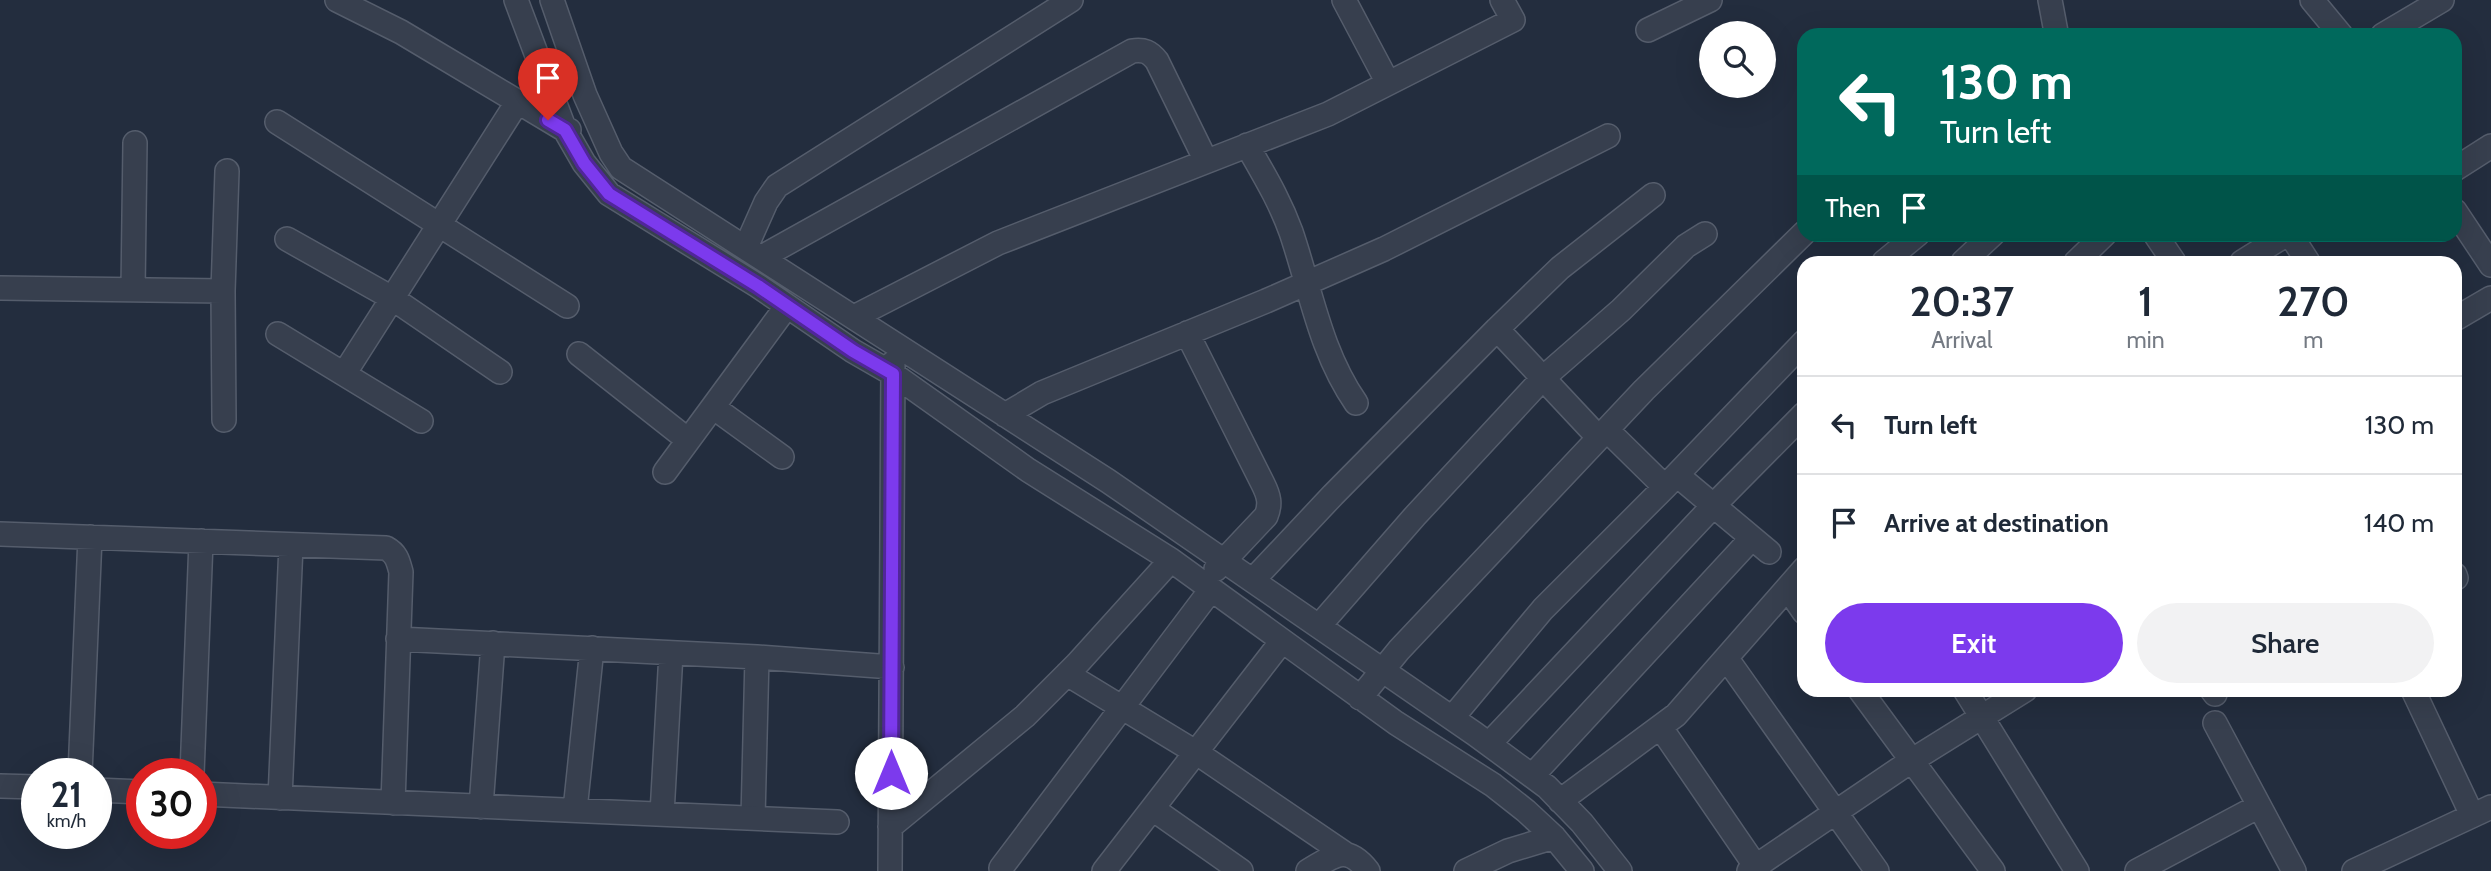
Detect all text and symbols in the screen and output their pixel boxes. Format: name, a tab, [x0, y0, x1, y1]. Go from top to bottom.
map controls	[1699, 21, 1776, 98]
button: search	[1699, 21, 1776, 98]
pin	[518, 48, 578, 120]
text: 130 m	[1940, 52, 2073, 111]
icon: left	[1825, 56, 1916, 147]
icon: arrive	[529, 59, 567, 97]
text: Turn left	[1940, 112, 2051, 151]
icon: arrive	[1895, 189, 1933, 227]
text: Then	[1825, 192, 1881, 224]
text: 20:37	[1909, 275, 2014, 327]
text: 1	[2138, 275, 2153, 327]
text: 270	[2277, 275, 2350, 327]
text: Arrival	[1931, 326, 1992, 354]
text: min	[2127, 326, 2165, 354]
text: m	[2303, 326, 2323, 354]
icon: left	[1825, 406, 1863, 444]
text: Turn left	[1884, 409, 1977, 441]
text: 130 m	[2365, 409, 2434, 441]
icon: arrive	[1825, 504, 1863, 542]
text: Arrive at destination	[1884, 507, 2109, 539]
text: 140 m	[2364, 507, 2434, 539]
button: Exit	[1825, 603, 2123, 683]
button: Share	[2137, 603, 2434, 683]
position arrow	[854, 736, 928, 810]
speed limit sign: 30	[126, 758, 217, 849]
text: 21	[51, 773, 82, 816]
text: km/h	[47, 810, 86, 832]

